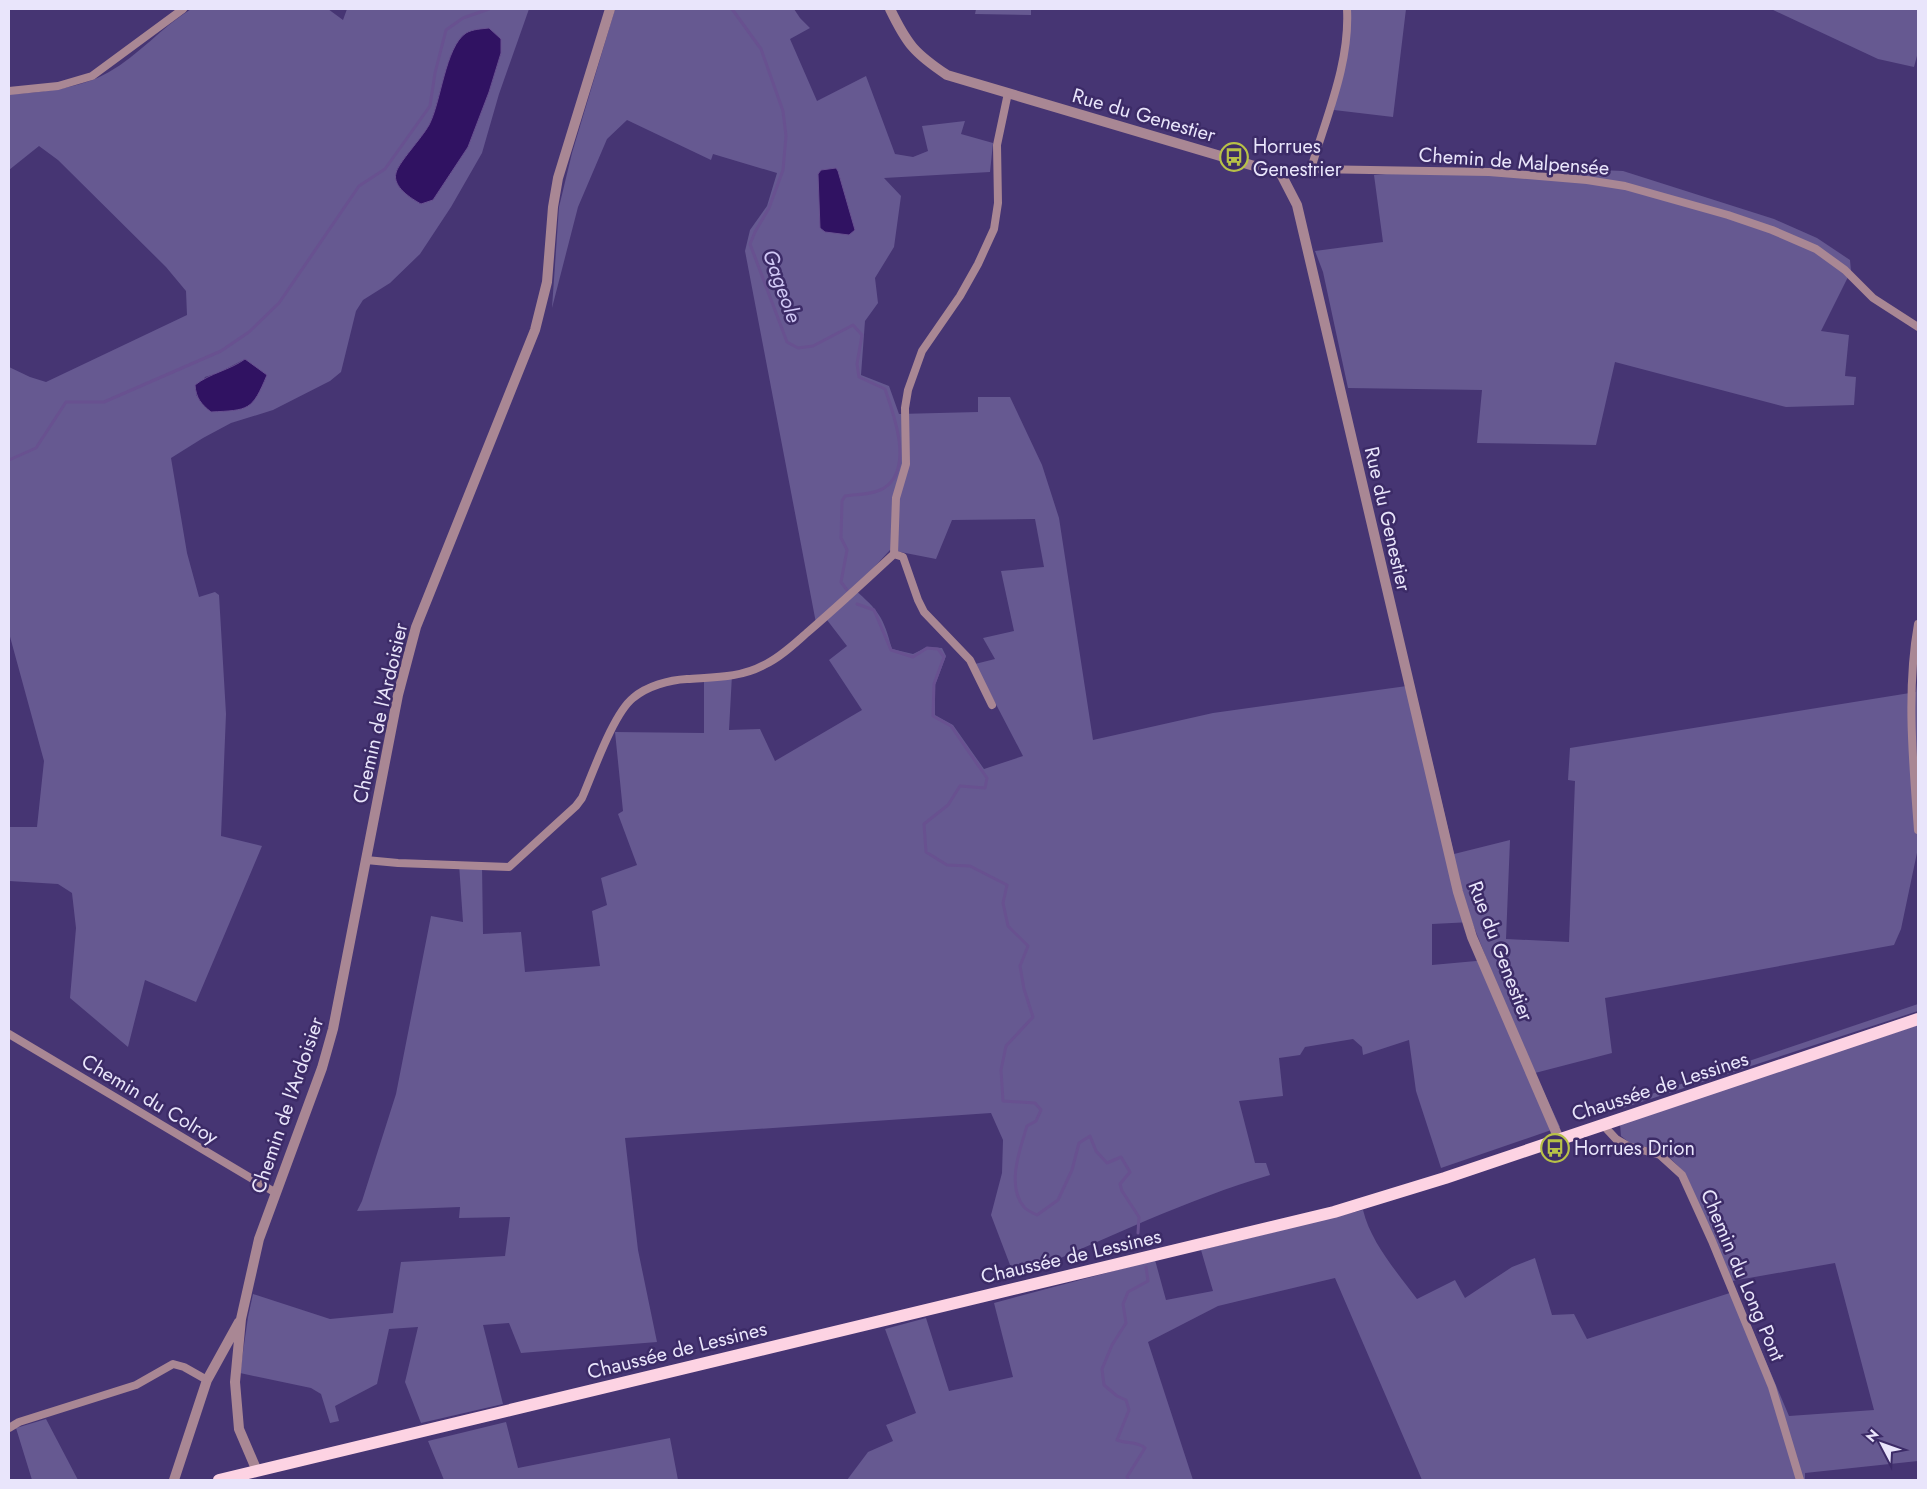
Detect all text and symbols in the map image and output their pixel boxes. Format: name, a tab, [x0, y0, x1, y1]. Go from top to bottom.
street label: Rue du Genestier	[1069, 81, 1219, 150]
place label: Horrues Genestrier	[1253, 132, 1342, 184]
street label: Chemin de Malpensée	[1418, 140, 1610, 183]
bus stop icon: Horrues Genestrier	[1219, 142, 1249, 172]
water label: Gageole	[755, 245, 809, 327]
street label: Rue du Genestier	[1357, 444, 1418, 594]
street label: Chemin de l'Ardoisier	[346, 620, 415, 806]
street label: Rue du Genestier	[1461, 877, 1541, 1025]
street label: Chemin de l'Ardoisier	[244, 1013, 331, 1197]
street label: Chaussée de Lessines	[1568, 1044, 1752, 1129]
street label: Chemin du Colroy	[76, 1047, 224, 1152]
bus stop icon: Horrues Drion	[1540, 1133, 1570, 1163]
place label: Horrues Drion	[1574, 1134, 1695, 1163]
street label: Chemin du Long Pont	[1693, 1185, 1792, 1366]
street label: Chaussée de Lessines	[978, 1222, 1164, 1291]
street label: Chaussée de Lessines	[584, 1314, 770, 1387]
north arrow	[1857, 1419, 1907, 1469]
text: N	[1861, 1425, 1883, 1446]

